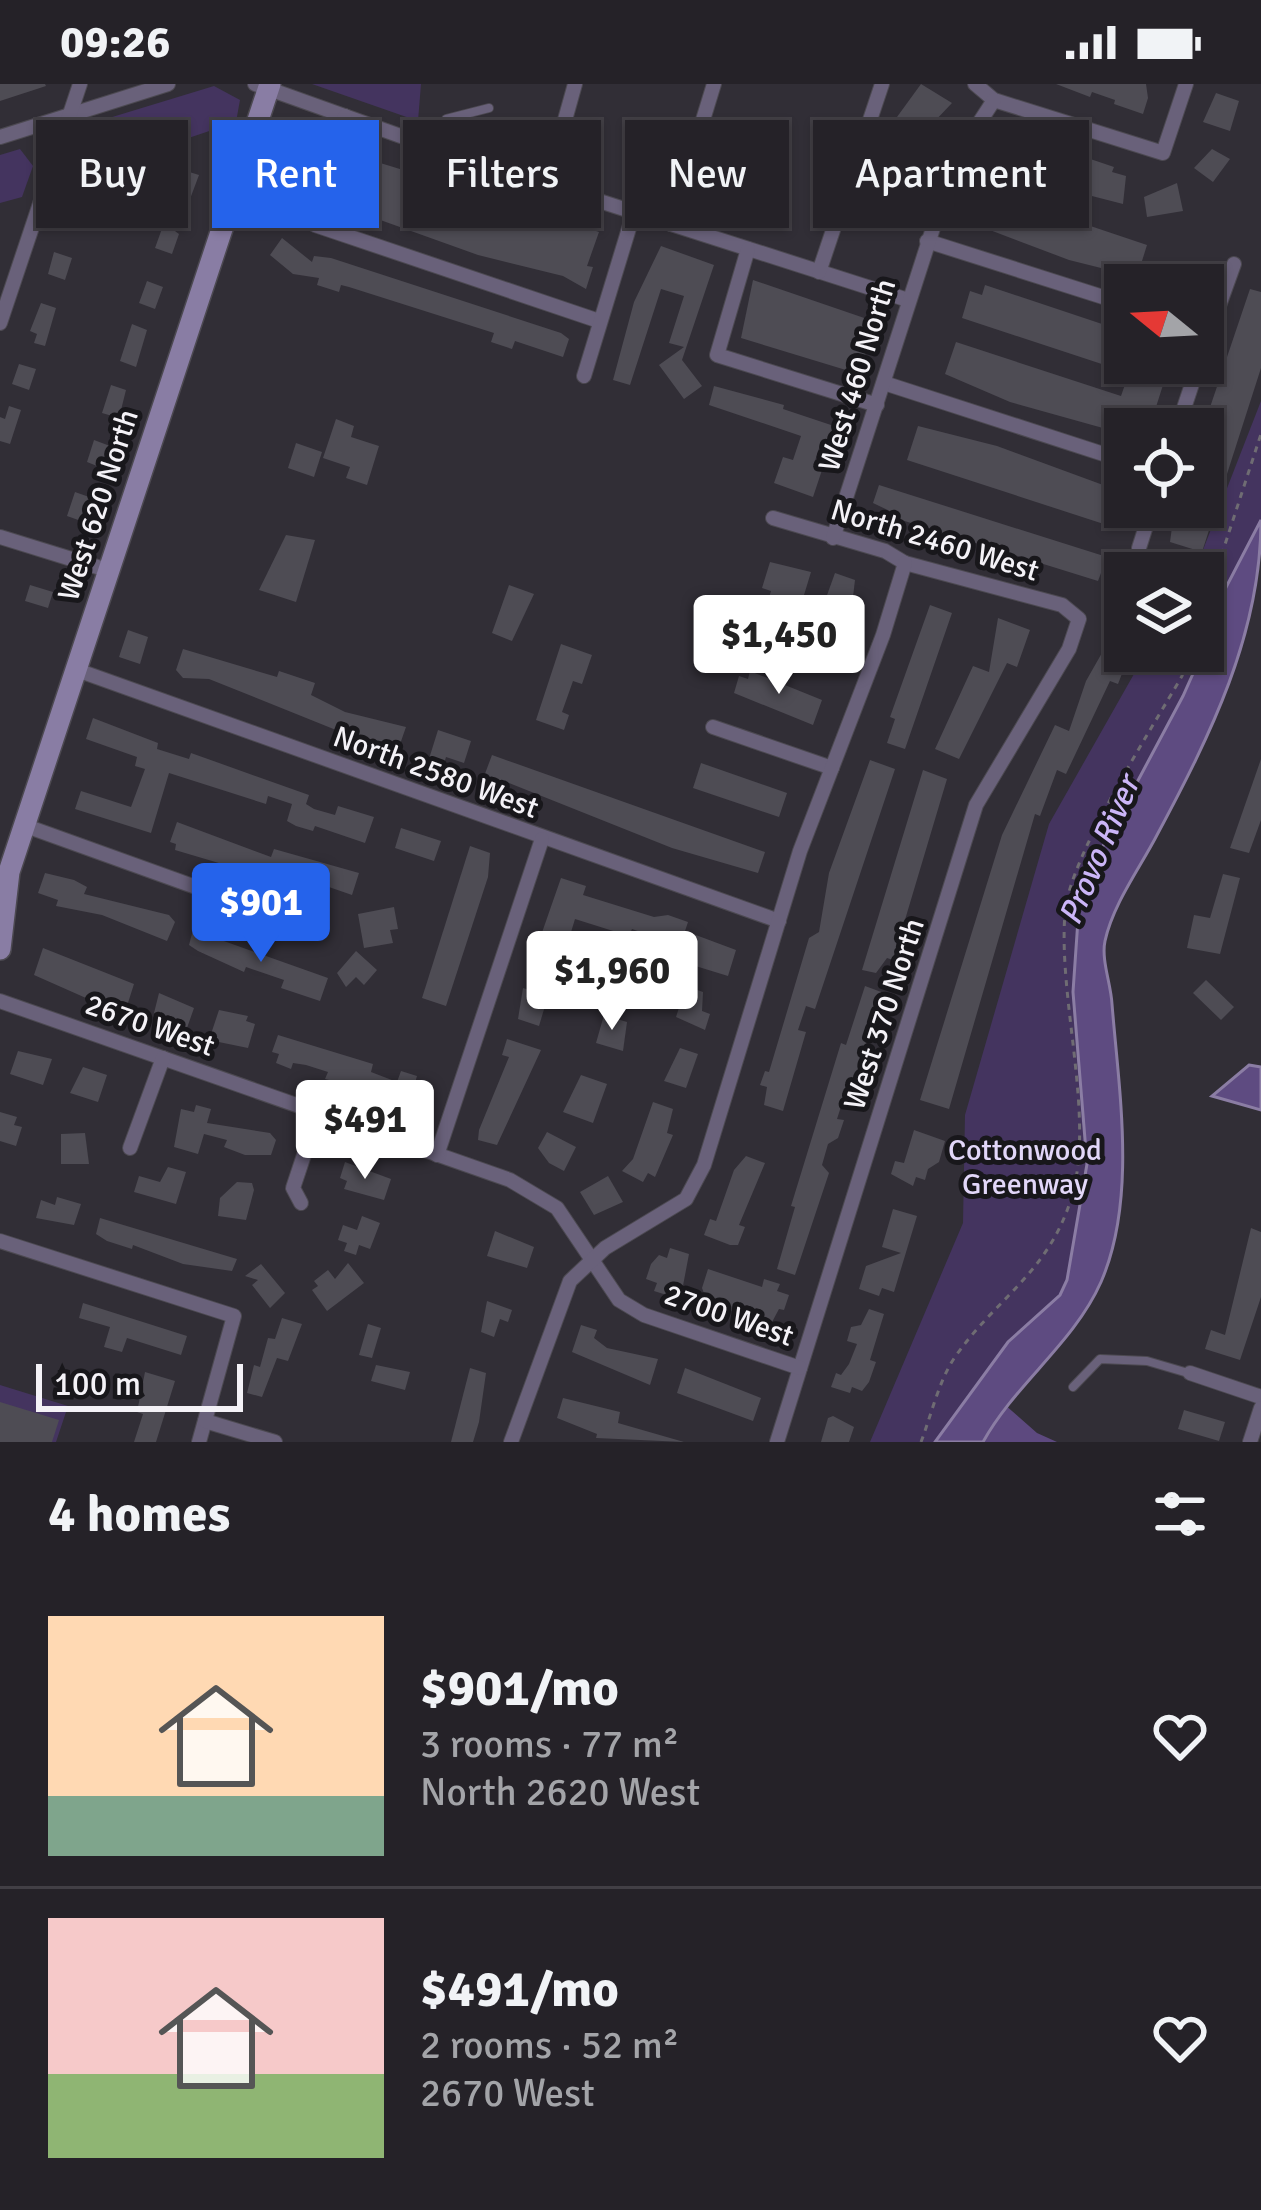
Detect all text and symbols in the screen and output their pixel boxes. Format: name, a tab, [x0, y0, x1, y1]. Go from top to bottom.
text: 09:26	[60, 15, 170, 70]
chip: Buy	[36, 120, 188, 228]
chip: Rent	[212, 120, 379, 228]
chip: Filters	[403, 120, 601, 228]
chip: New	[625, 120, 789, 228]
chip: Apartment	[813, 120, 1089, 228]
north arrow	[1104, 264, 1224, 384]
map controls	[1104, 264, 1224, 672]
street label: West 460 North	[811, 274, 904, 476]
street label: West 620 North	[50, 405, 147, 606]
button: locate	[1104, 408, 1224, 528]
street label: North 2460 West	[826, 491, 1043, 590]
button: layers	[1104, 552, 1224, 672]
pin: $1,450	[681, 595, 877, 697]
text: $1,450	[721, 610, 837, 658]
street label: North 2580 West	[328, 718, 543, 827]
water label: Provo River	[1050, 766, 1151, 931]
pin: $901	[190, 863, 332, 965]
text: $901	[219, 878, 303, 926]
street label: West 370 North	[836, 914, 933, 1115]
pin: $1,960	[514, 931, 710, 1033]
text: $1,960	[554, 946, 670, 994]
street label: 2670 West	[80, 986, 219, 1065]
pin: $491	[294, 1080, 436, 1182]
text: $491	[323, 1095, 407, 1143]
park label: Cottonwood Greenway	[948, 1132, 1102, 1203]
street label: 2700 West	[659, 1276, 798, 1355]
scale bar	[36, 1358, 243, 1411]
text: 100 m	[54, 1364, 141, 1405]
icon: filters	[1147, 1481, 1213, 1547]
text: 4 homes	[48, 1483, 230, 1546]
text: $901/mo	[420, 1657, 619, 1720]
icon: home	[144, 1664, 288, 1808]
icon: heart	[1147, 1703, 1213, 1769]
text: 3 rooms · 77 m²	[420, 1720, 679, 1768]
text: North 2620 West	[420, 1768, 700, 1816]
text: $491/mo	[420, 1958, 619, 2021]
icon: home	[144, 1966, 288, 2110]
icon: heart	[1147, 2005, 1213, 2071]
text: 2 rooms · 52 m²	[420, 2021, 679, 2069]
text: 2670 West	[420, 2069, 595, 2117]

